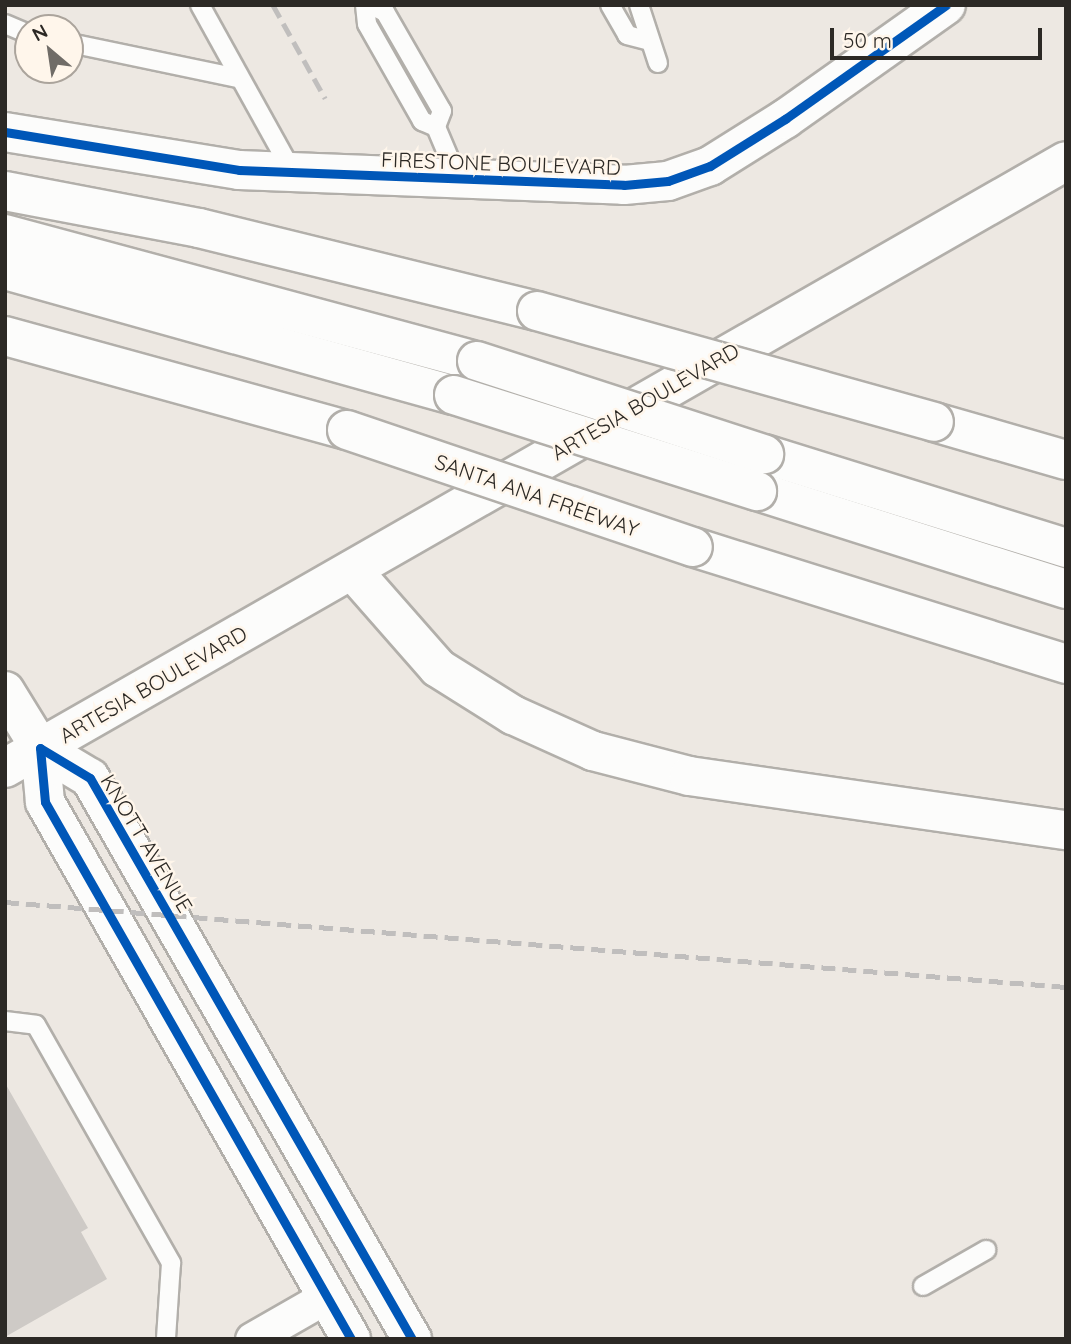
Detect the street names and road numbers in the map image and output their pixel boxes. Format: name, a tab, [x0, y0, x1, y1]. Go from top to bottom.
street label: FIRESTONE BOULEVARD	[381, 146, 621, 180]
street label: ARTESIA BOULEVARD	[547, 337, 743, 465]
street label: SANTA ANA FREEWAY	[432, 448, 642, 542]
street label: ARTESIA BOULEVARD	[55, 620, 251, 748]
street label: KNOTT AVENUE	[96, 769, 198, 917]

